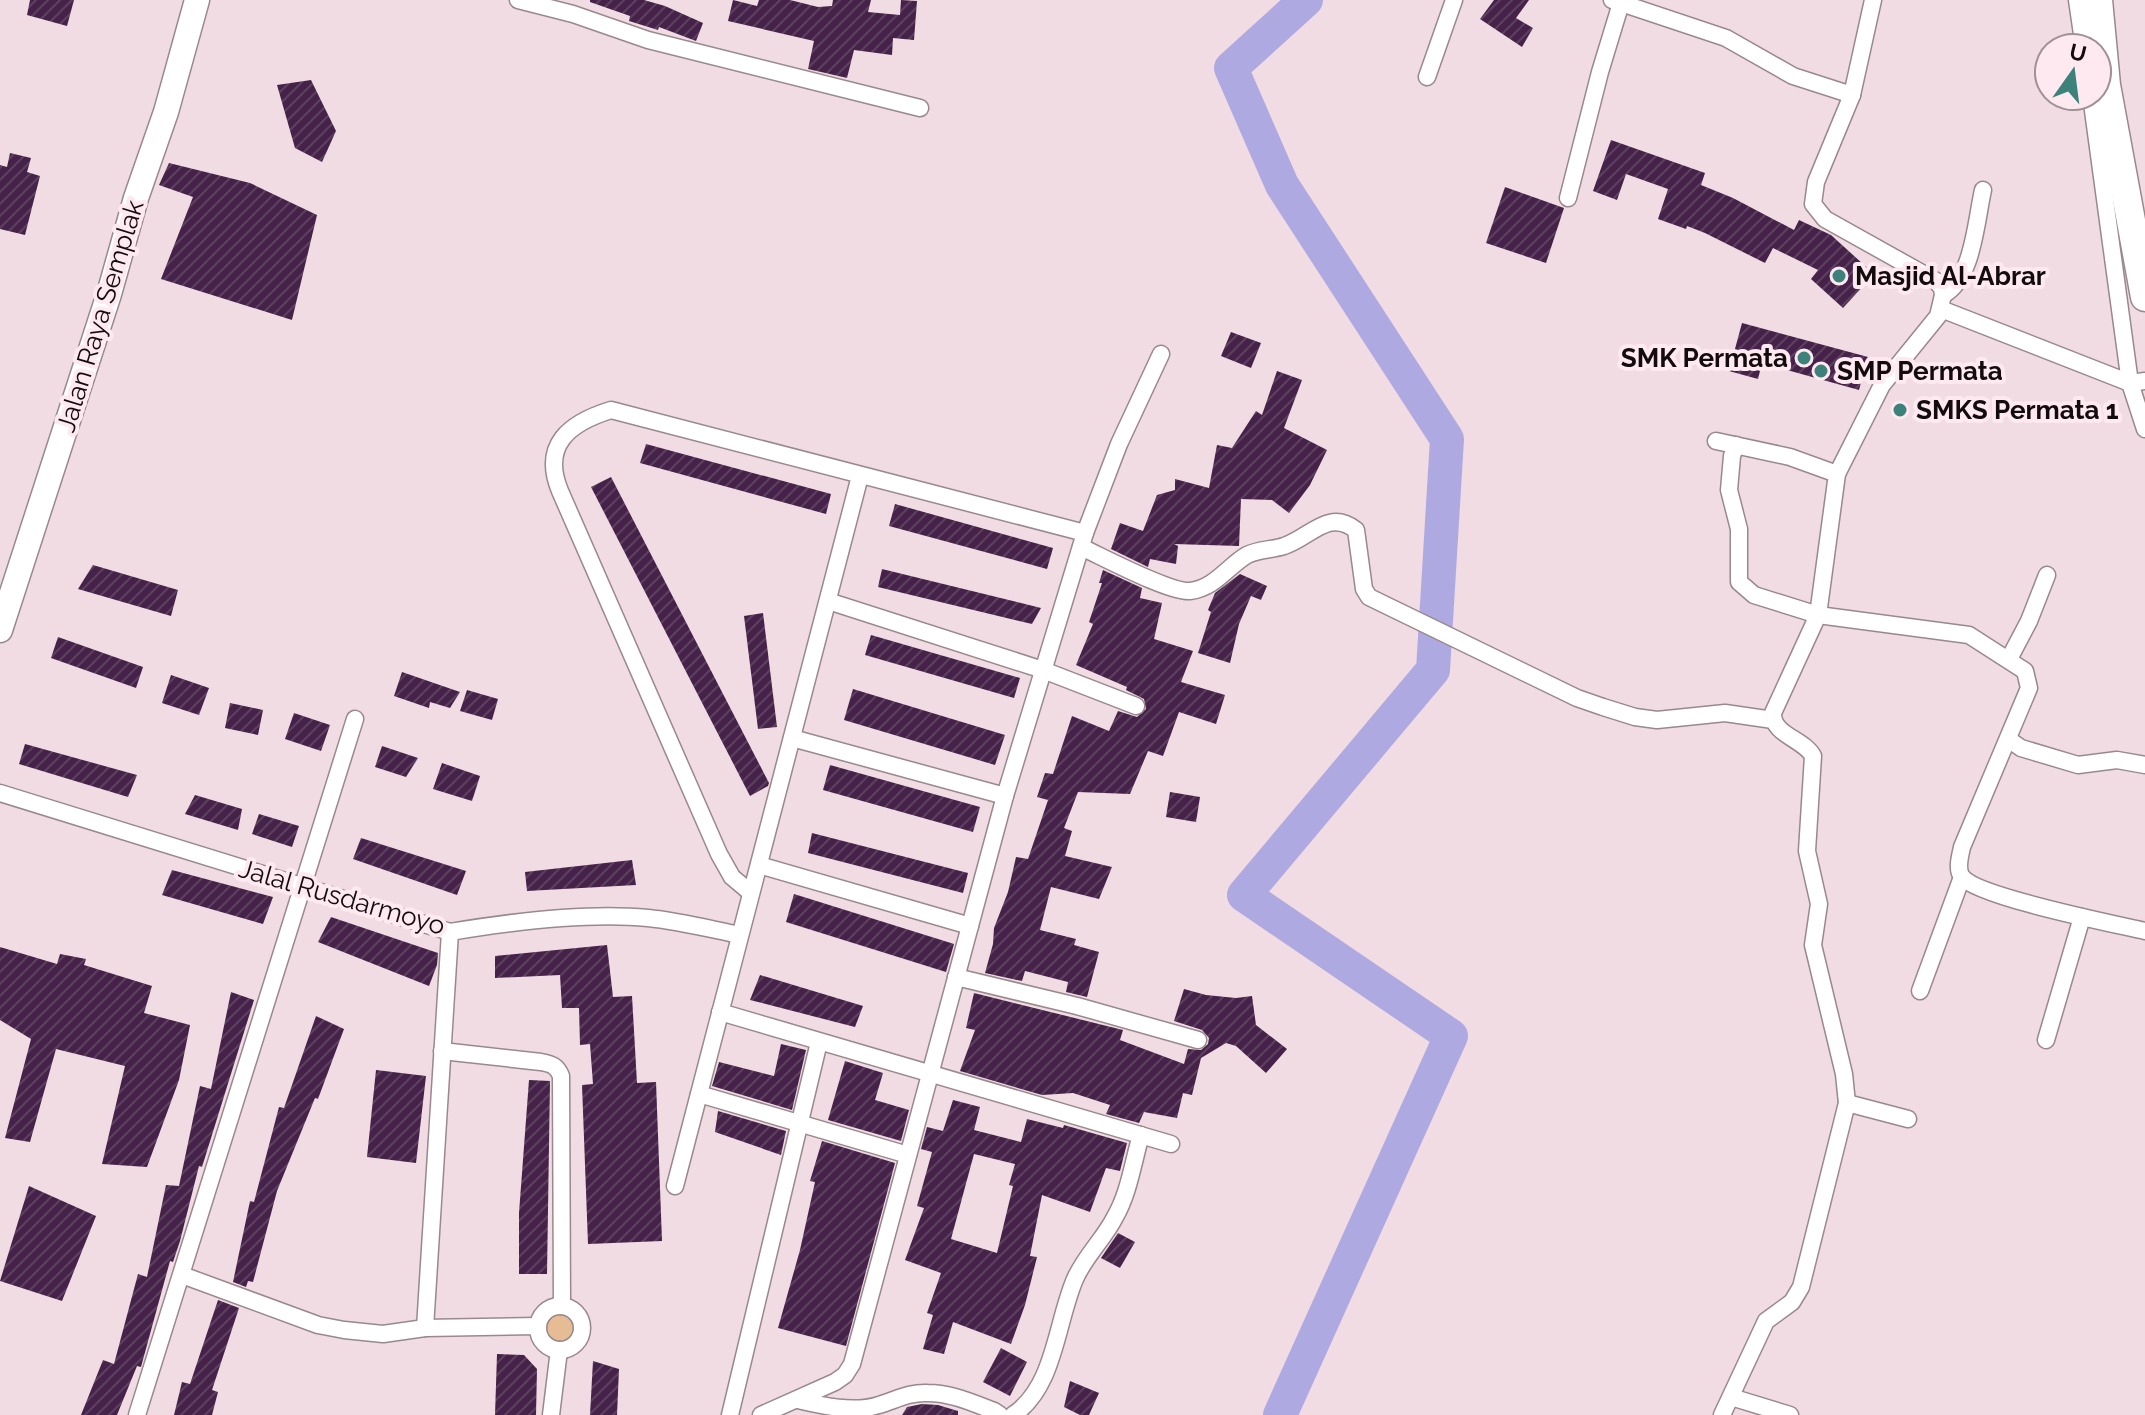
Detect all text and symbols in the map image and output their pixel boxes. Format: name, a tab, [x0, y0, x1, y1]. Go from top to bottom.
north arrow	[2033, 32, 2113, 112]
text: U	[2067, 38, 2089, 67]
street label: Jalan Raya Semplak	[50, 196, 150, 435]
place label: Masjid Al-Abrar	[1855, 261, 2046, 291]
marker: Masjid Al-Abrar	[1830, 267, 1848, 285]
place label: SMK Permata	[1621, 343, 1788, 373]
marker: SMK Permata	[1795, 349, 1813, 367]
place label: SMP Permata	[1837, 356, 2003, 386]
marker: SMP Permata	[1812, 362, 1830, 380]
place label: SMKS Permata 1	[1916, 395, 2119, 425]
marker: SMKS Permata 1	[1891, 401, 1909, 419]
street label: Jalal Rusdarmoyo	[236, 853, 448, 941]

